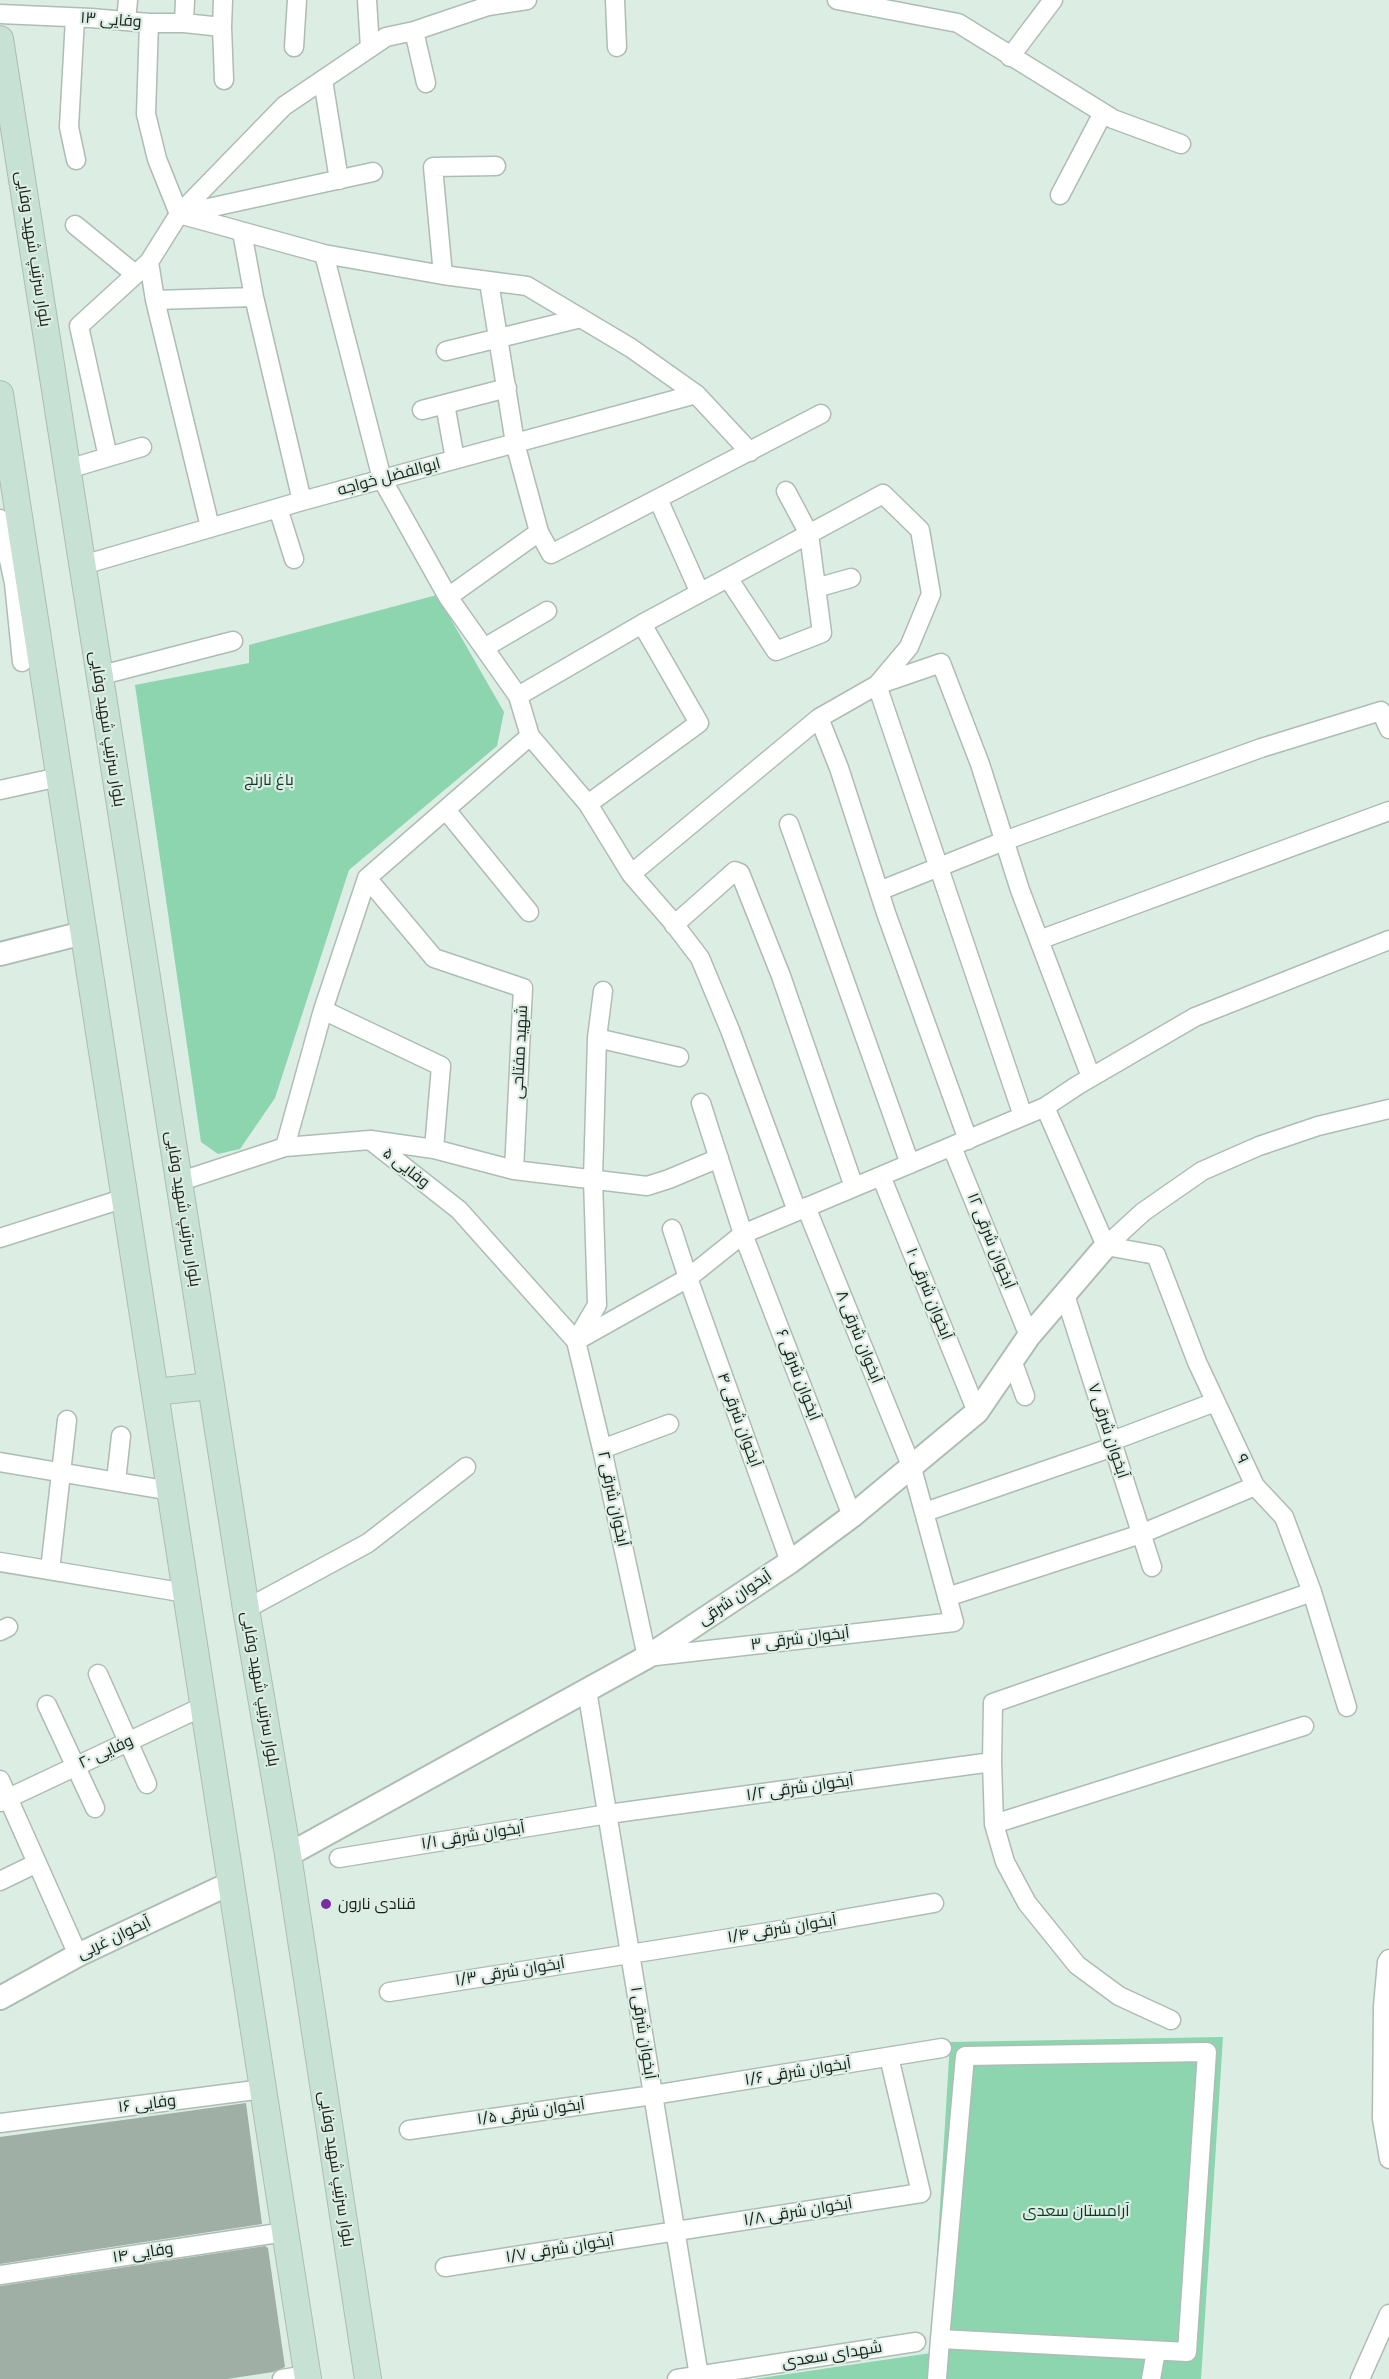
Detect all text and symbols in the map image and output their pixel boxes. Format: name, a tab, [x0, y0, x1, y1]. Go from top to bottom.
street label: وفایی ۱۳	[80, 8, 142, 32]
street label: بلوار سرتیپ شهید وفایی	[11, 170, 55, 328]
street label: ابوالفضل خواجه	[335, 454, 443, 500]
street label: بلوار سرتیپ شهید وفایی	[85, 650, 129, 808]
park label: باغ نارنج	[244, 770, 294, 790]
street label: شهید مفتاحی	[508, 1005, 532, 1099]
street label: بلوار سرتیپ شهید وفایی	[161, 1130, 205, 1288]
street label: وفایی ۵	[379, 1144, 433, 1192]
street label: آبخوان شرقی ۱۲	[963, 1190, 1019, 1292]
street label: آبخوان شرقی ۱۰	[902, 1245, 956, 1343]
street label: آبخوان شرقی ۸	[832, 1288, 886, 1386]
street label: آبخوان شرقی ۶	[772, 1327, 824, 1423]
street label: آبخوان شرقی ۴	[713, 1370, 765, 1470]
street label: آبخوان شرقی ۷	[1084, 1381, 1132, 1481]
street label: آبخوان شرقی ۲	[594, 1449, 632, 1549]
street label: ۹	[1232, 1451, 1252, 1467]
street label: آبخوان شرقی	[694, 1566, 776, 1630]
street label: بلوار سرتیپ شهید وفایی	[237, 1610, 283, 1768]
street label: آبخوان شرقی ۳	[749, 1623, 851, 1655]
street label: وفایی ۲۰	[76, 1731, 136, 1773]
street label: آبخوان شرقی ۱/۲	[745, 1771, 855, 1805]
street label: آبخوان شرقی ۱/۱	[420, 1818, 526, 1854]
place label: قنادی نارون	[338, 1894, 416, 1914]
marker: قنادی نارون	[319, 1897, 333, 1911]
street label: آبخوان شرقی ۱/۴	[726, 1911, 838, 1947]
street label: آبخوان غربی	[74, 1913, 154, 1963]
street label: آبخوان شرقی ۱/۳	[454, 1954, 566, 1990]
street label: آبخوان شرقی ۱	[626, 1985, 660, 2081]
street label: آبخوان شرقی ۱/۶	[743, 2054, 853, 2090]
street label: بلوار سرتیپ شهید وفایی	[314, 2090, 358, 2248]
street label: وفایی ۱۶	[117, 2091, 177, 2117]
street label: آبخوان شرقی ۱/۵	[476, 2095, 586, 2129]
street label: آبخوان شرقی ۱/۸	[742, 2194, 854, 2230]
park label: آرامستان سعدی	[1022, 2201, 1130, 2221]
street label: آبخوان شرقی ۱/۷	[504, 2231, 616, 2267]
street label: وفایی ۱۴	[111, 2239, 175, 2267]
street label: شهدای سعدی	[780, 2338, 884, 2372]

